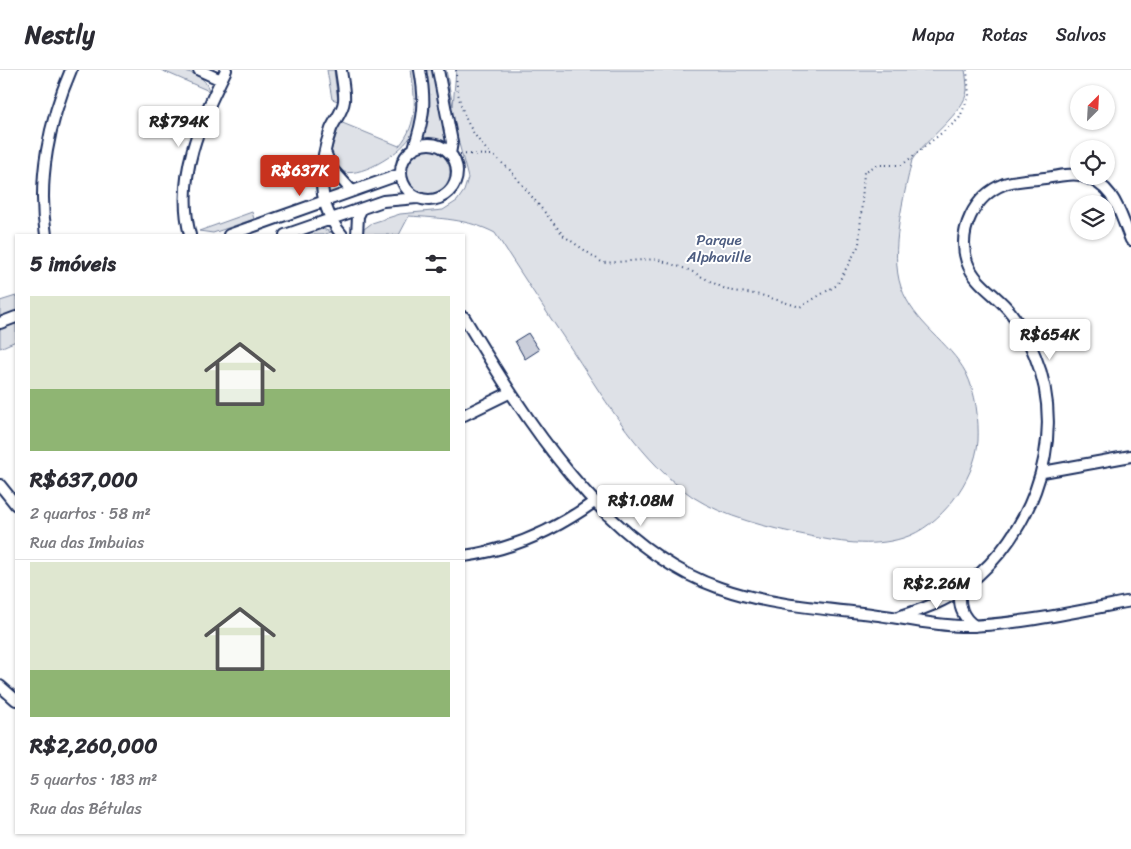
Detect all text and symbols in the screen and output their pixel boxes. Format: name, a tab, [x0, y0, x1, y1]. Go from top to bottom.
text: Nestly	[25, 14, 95, 56]
text: Mapa	[912, 19, 954, 51]
text: Rotas	[982, 19, 1028, 51]
text: Salvos	[1056, 19, 1106, 51]
north arrow	[1070, 85, 1115, 130]
map controls	[1070, 85, 1115, 240]
pin: R$794K	[138, 106, 220, 148]
text: R$794K	[149, 107, 209, 136]
button: locate	[1070, 140, 1115, 185]
pin: R$637K	[259, 154, 341, 197]
text: R$637K	[271, 156, 329, 185]
button: layers	[1070, 195, 1115, 240]
park label: Parque Alphaville	[686, 227, 751, 270]
text: 5 imóveis	[30, 245, 116, 283]
icon: filters	[422, 250, 450, 278]
pin: R$654K	[1009, 318, 1091, 361]
text: R$654K	[1020, 320, 1080, 349]
icon: home	[195, 329, 285, 419]
text: R$637,000	[30, 461, 138, 499]
pin: R$1.08M	[595, 484, 687, 527]
text: R$1.08M	[608, 486, 674, 515]
text: 2 quartos · 58 m²	[30, 499, 151, 528]
text: Rua das Imbuias	[30, 528, 144, 557]
pin: R$2.26M	[891, 568, 983, 610]
text: R$2.26M	[904, 569, 970, 598]
icon: home	[195, 594, 285, 684]
text: R$2,260,000	[30, 727, 157, 765]
text: 5 quartos · 183 m²	[30, 765, 157, 794]
text: Rua das Bétulas	[30, 794, 142, 823]

